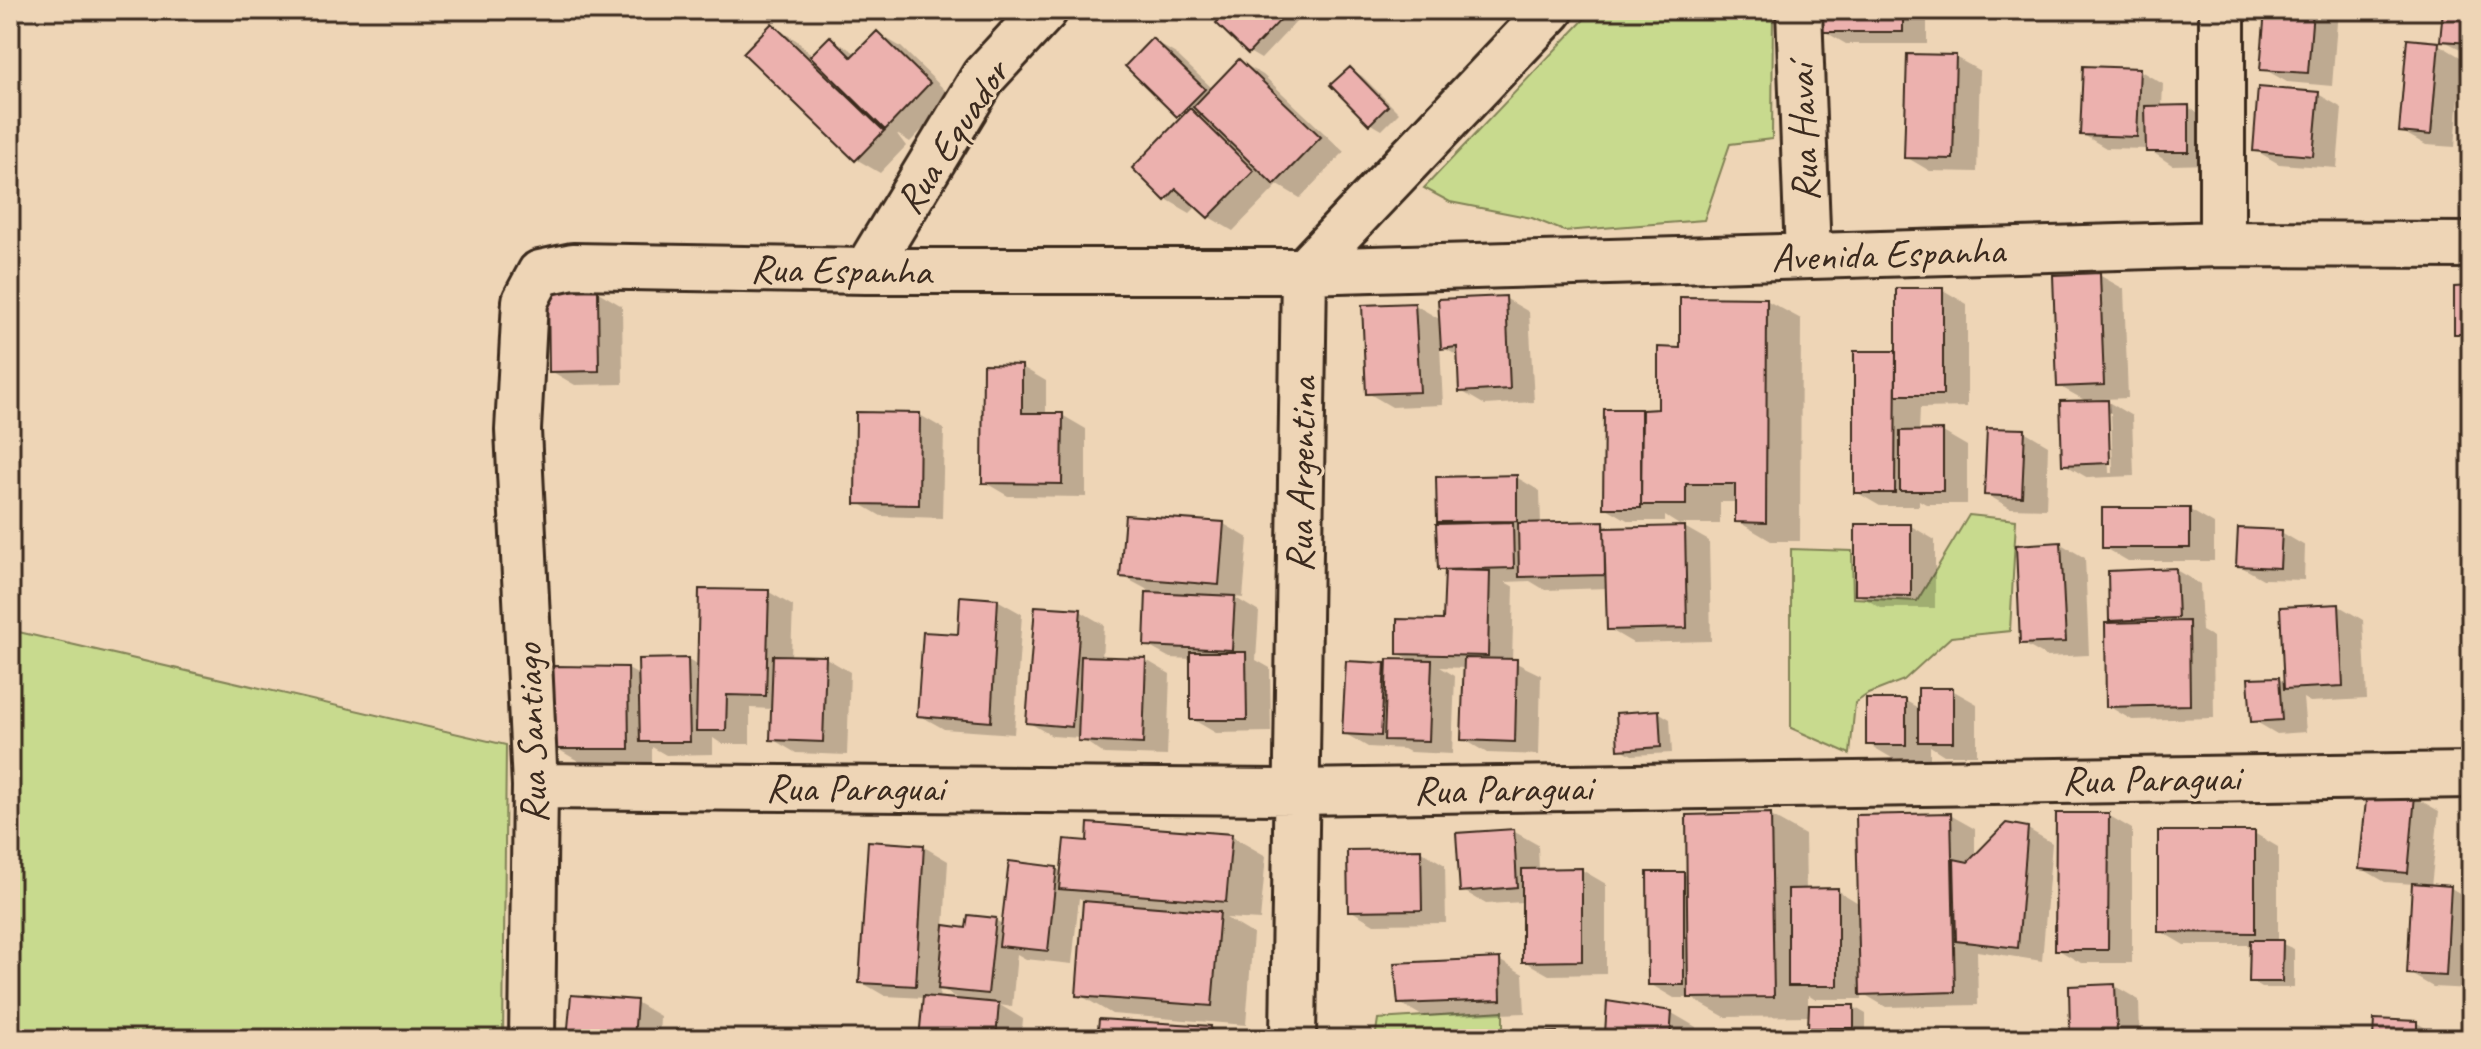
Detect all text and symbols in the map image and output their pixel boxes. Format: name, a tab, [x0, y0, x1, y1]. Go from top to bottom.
street label: Rua Equador	[884, 48, 1022, 223]
street label: Rua Havaí	[1775, 56, 1830, 203]
street label: Avenida Espanha	[1770, 225, 2008, 283]
street label: Rua Espanha	[750, 243, 935, 297]
street label: Rua Argentina	[1274, 374, 1328, 573]
street label: Rua Santiago	[503, 641, 559, 825]
street label: Rua Paraguai	[2061, 752, 2245, 806]
street label: Rua Paraguai	[1413, 762, 1597, 816]
street label: Rua Paraguai	[766, 763, 949, 813]

